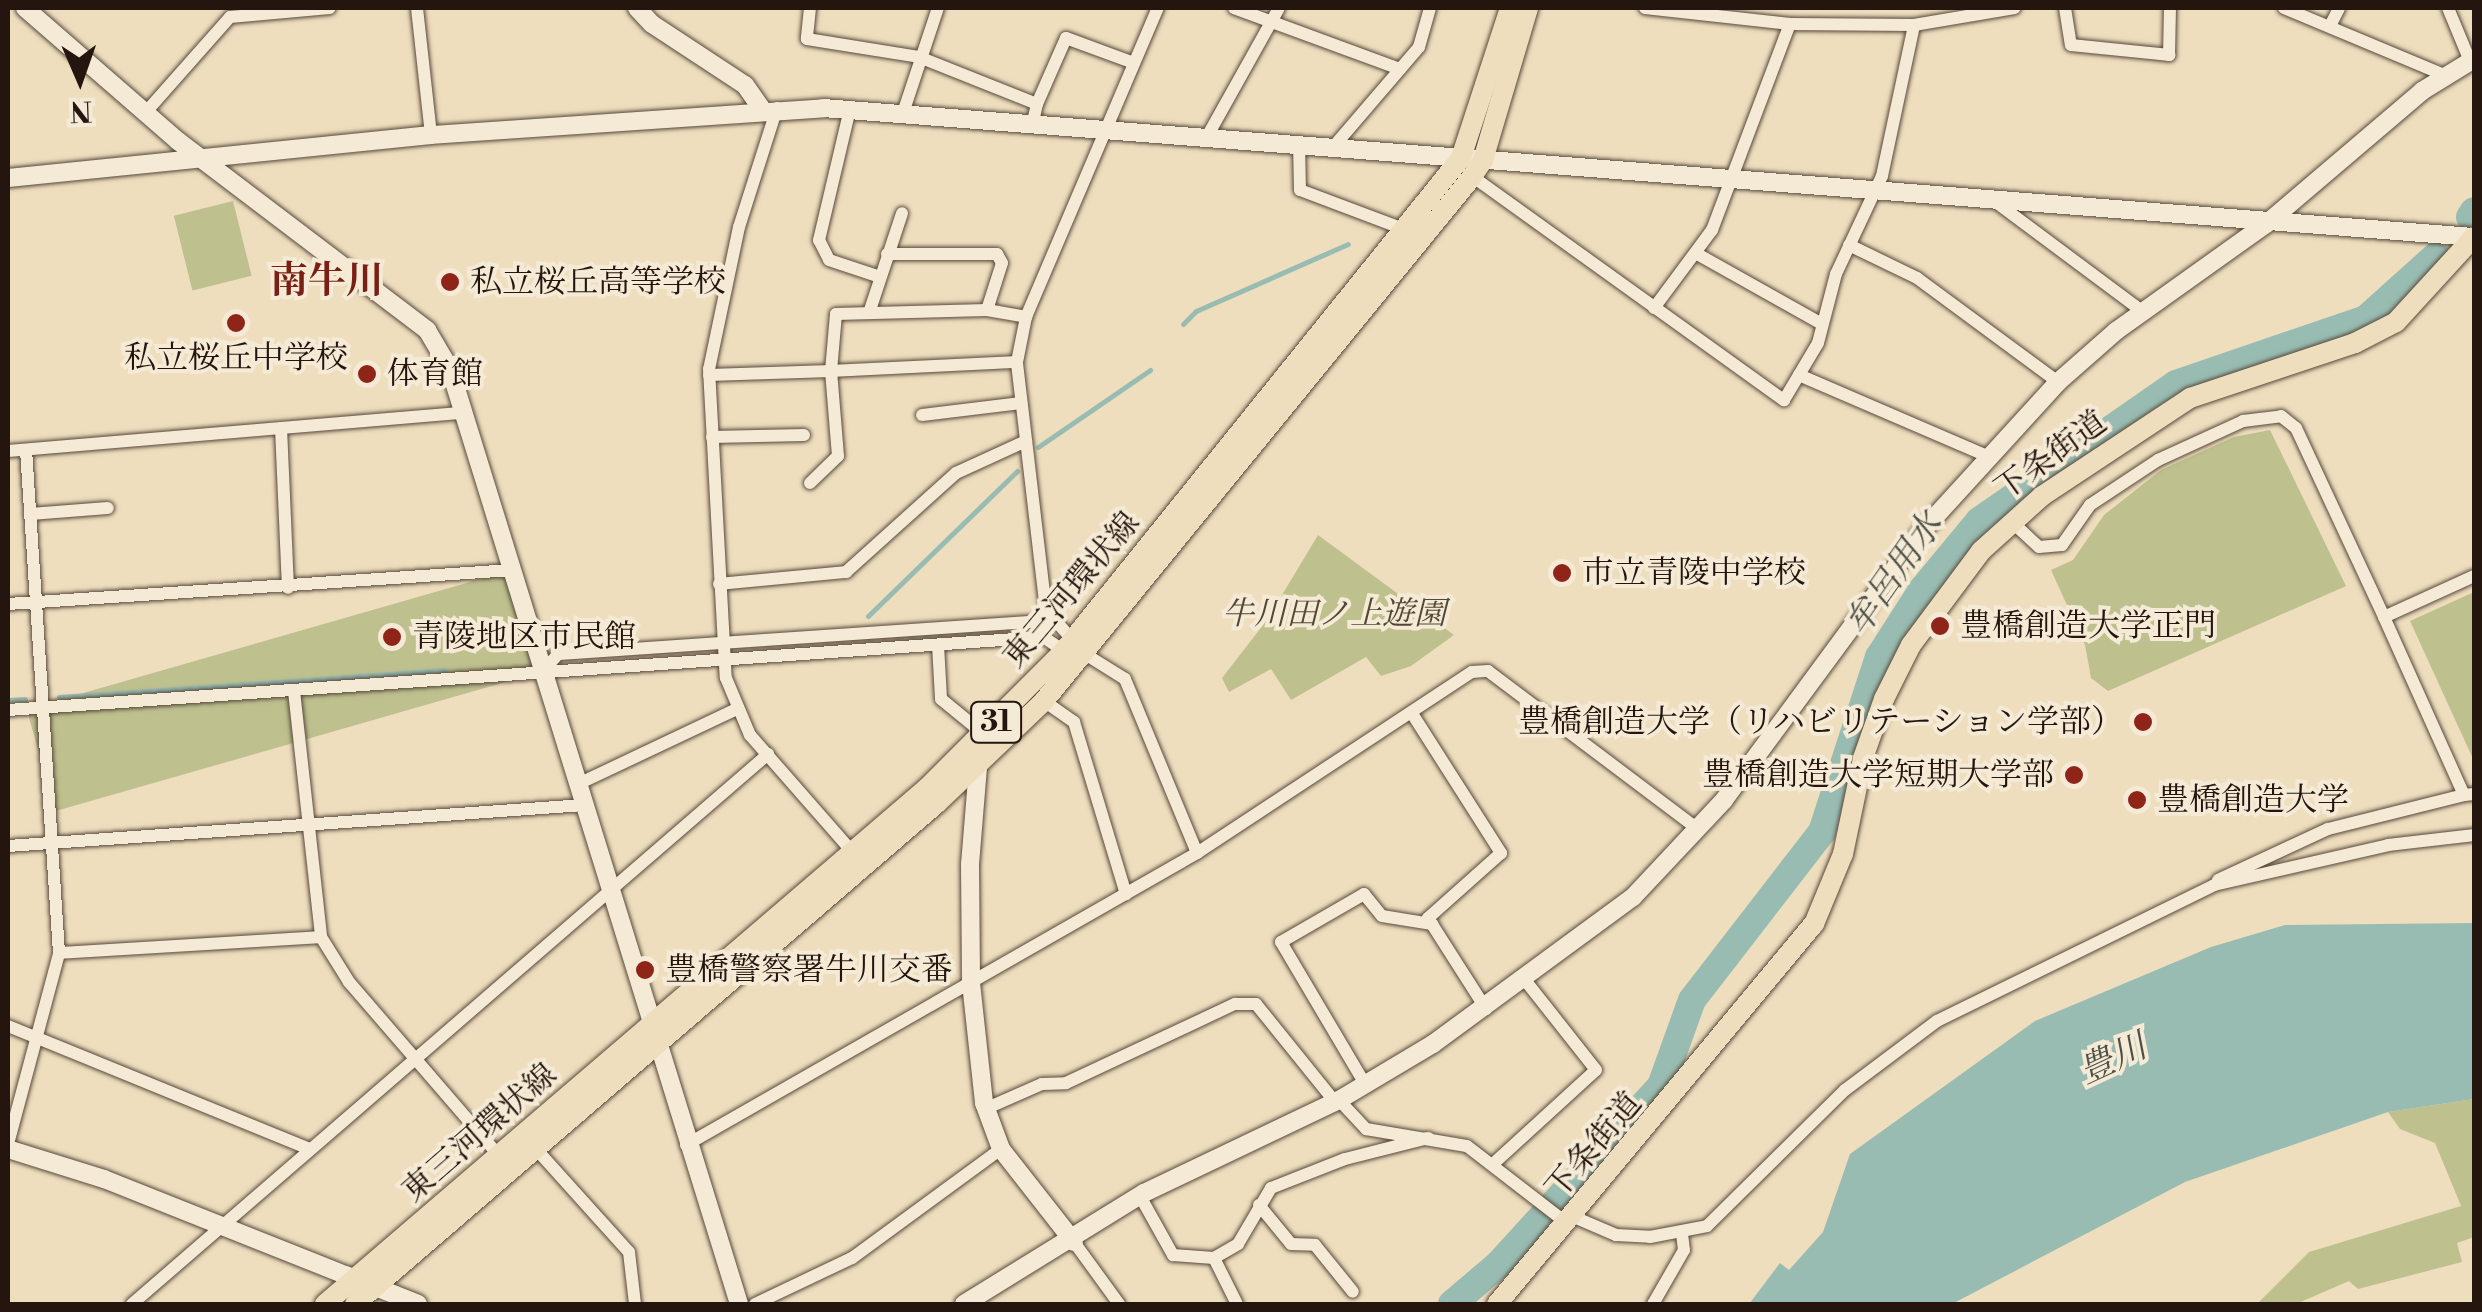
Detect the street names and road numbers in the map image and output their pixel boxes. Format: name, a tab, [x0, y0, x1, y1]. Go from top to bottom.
street label: 下条街道	[1988, 403, 2114, 509]
street label: 東三河環状線	[996, 504, 1148, 676]
road number: 31	[968, 697, 1024, 747]
street label: 東三河環状線	[395, 1056, 565, 1210]
street label: 下条街道	[1538, 1085, 1650, 1207]

